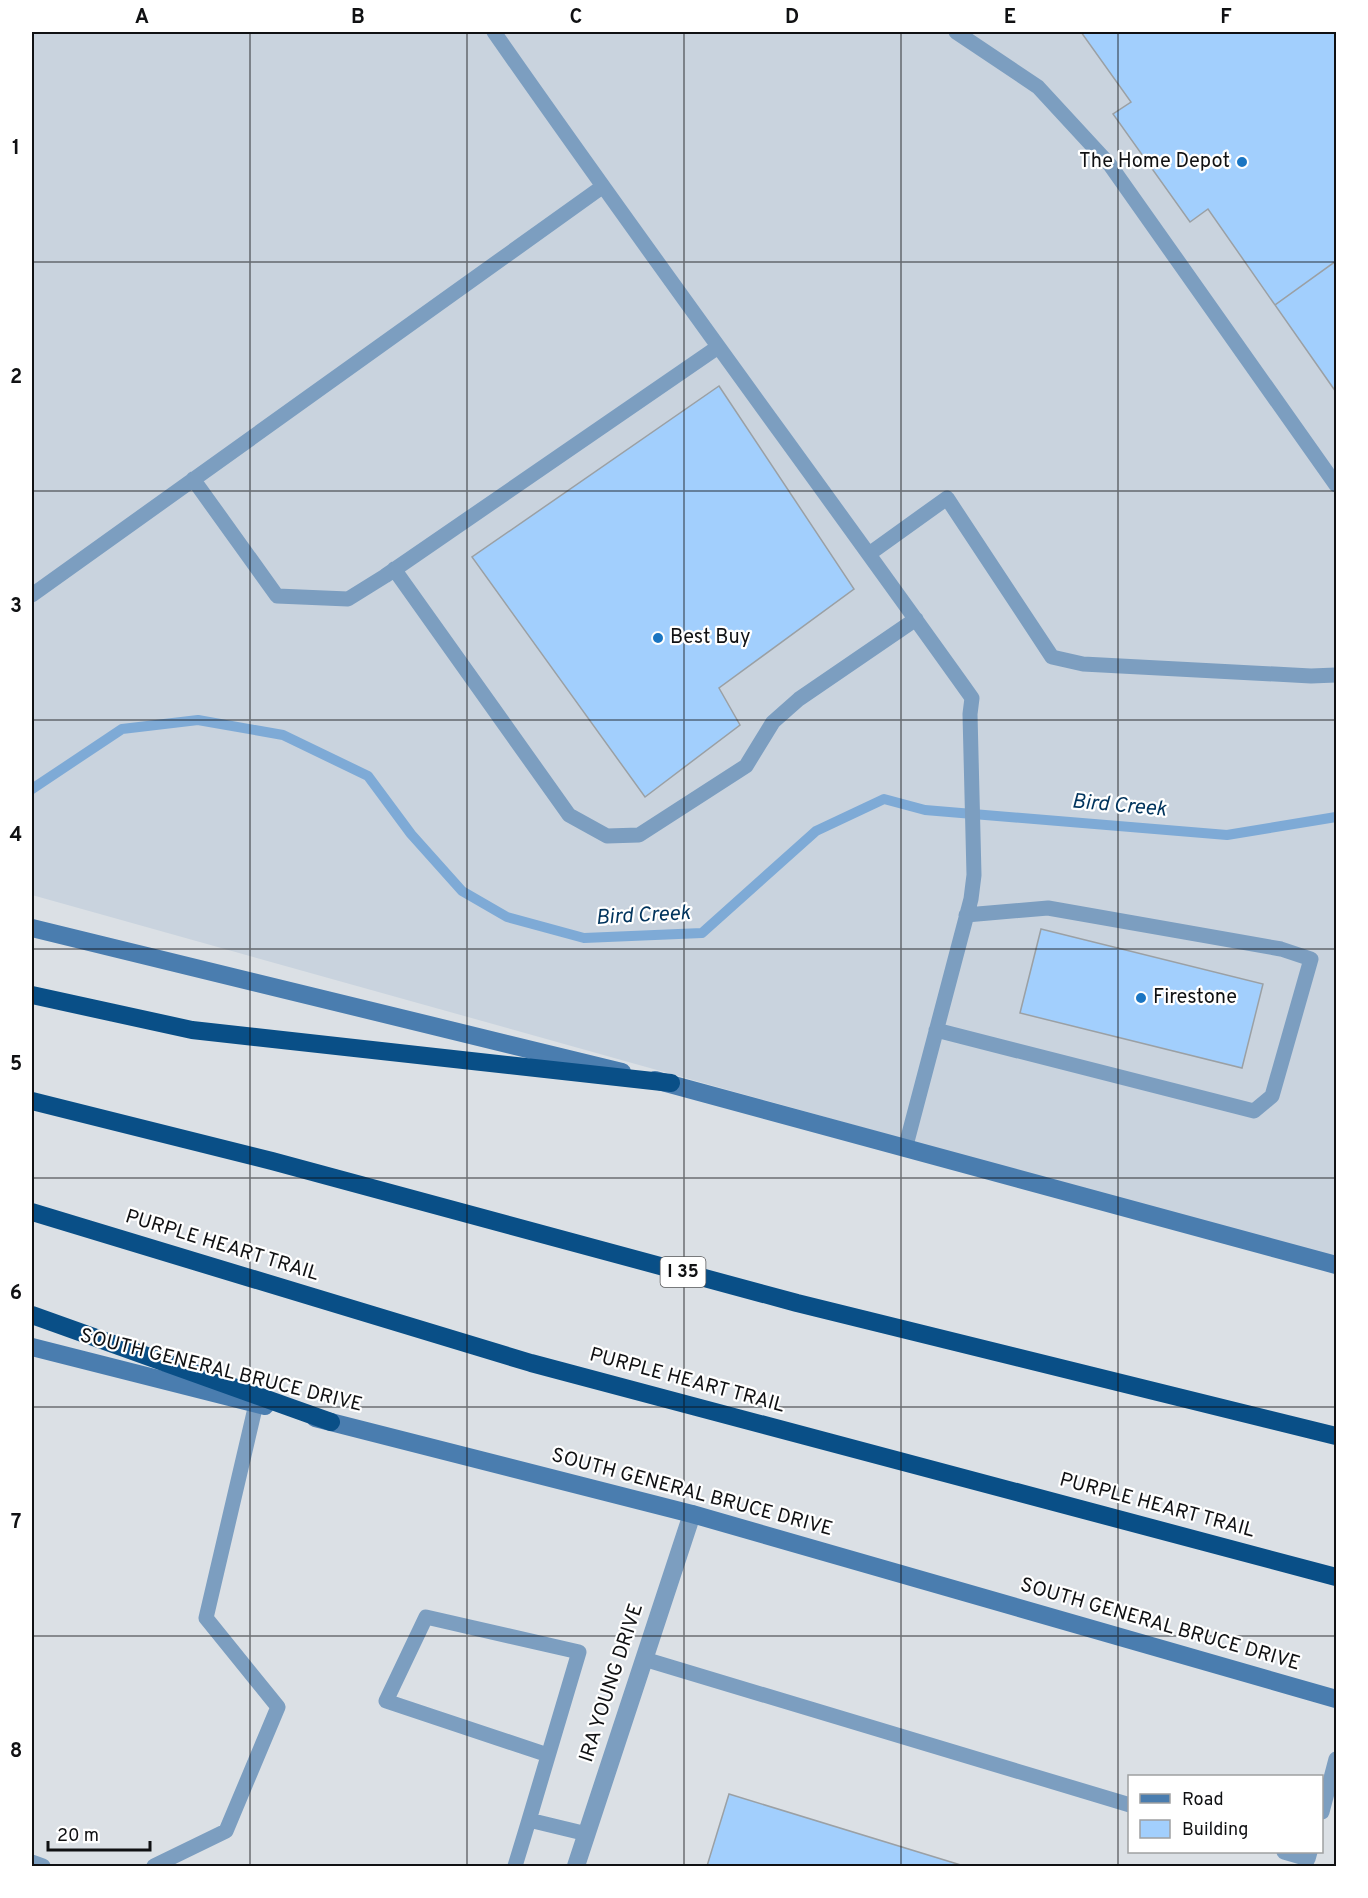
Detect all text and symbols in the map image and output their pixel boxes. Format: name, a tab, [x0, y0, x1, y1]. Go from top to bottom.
text: A	[135, 5, 149, 31]
text: B	[351, 5, 365, 31]
text: C	[570, 5, 582, 31]
text: D	[785, 5, 799, 31]
text: E	[1004, 5, 1016, 31]
text: F	[1220, 5, 1232, 31]
text: 1	[12, 136, 20, 162]
place label: The Home Depot	[1079, 149, 1230, 175]
marker: The Home Depot	[1235, 155, 1249, 169]
text: 2	[10, 365, 22, 391]
text: 3	[10, 594, 22, 620]
place label: Best Buy	[670, 625, 750, 651]
marker: Best Buy	[651, 631, 665, 645]
water label: Bird Creek	[1071, 788, 1168, 824]
text: 4	[10, 823, 22, 849]
water label: Bird Creek	[595, 900, 691, 932]
place label: Firestone	[1153, 985, 1237, 1011]
marker: Firestone	[1134, 991, 1148, 1005]
text: 5	[10, 1052, 22, 1078]
street label: PURPLE HEART TRAIL	[122, 1204, 322, 1288]
road number: I 35	[660, 1257, 706, 1287]
text: 6	[10, 1281, 22, 1307]
street label: SOUTH GENERAL BRUCE DRIVE	[77, 1323, 365, 1419]
street label: PURPLE HEART TRAIL	[586, 1342, 788, 1420]
street label: SOUTH GENERAL BRUCE DRIVE	[549, 1443, 835, 1543]
street label: PURPLE HEART TRAIL	[1056, 1467, 1258, 1545]
text: 7	[11, 1510, 21, 1536]
street label: SOUTH GENERAL BRUCE DRIVE	[1017, 1573, 1303, 1677]
street label: IRA YOUNG DRIVE	[574, 1600, 650, 1766]
text: 8	[10, 1739, 22, 1765]
legend	[1128, 1775, 1323, 1853]
text: Road	[1182, 1789, 1224, 1812]
scale bar	[48, 1814, 150, 1852]
text: Building	[1182, 1819, 1248, 1842]
text: 20 m	[57, 1825, 99, 1848]

